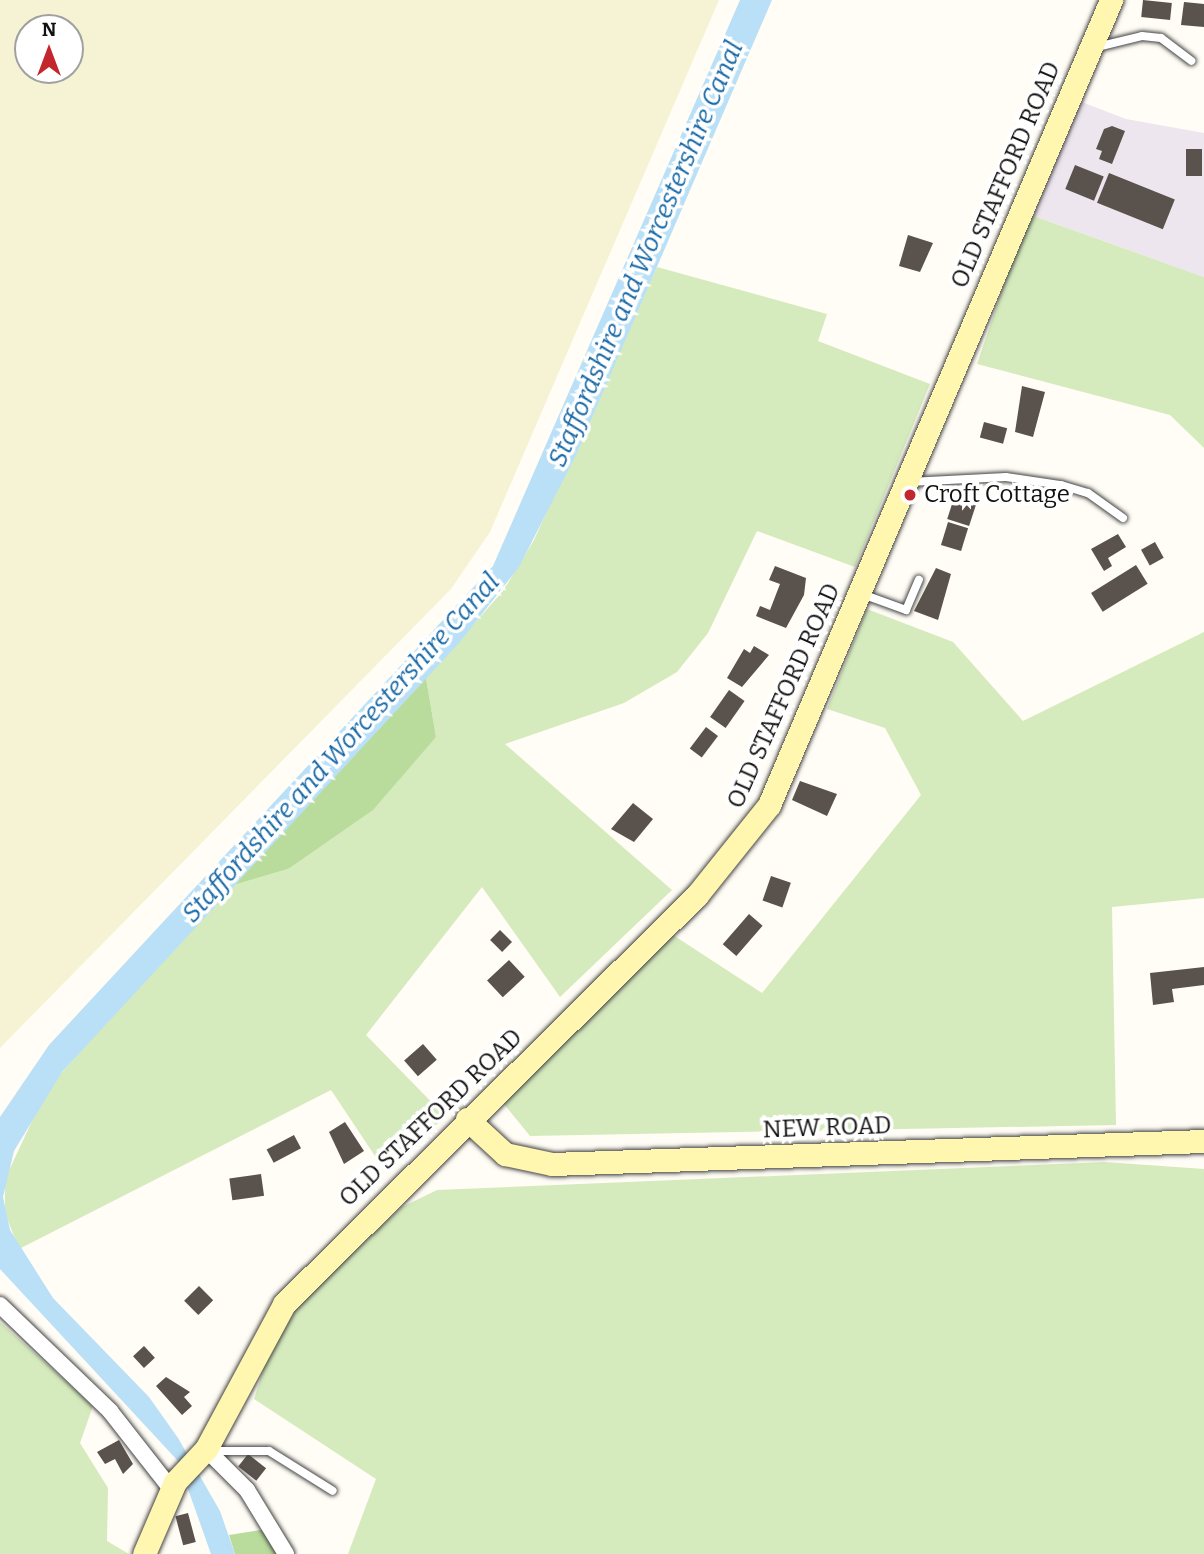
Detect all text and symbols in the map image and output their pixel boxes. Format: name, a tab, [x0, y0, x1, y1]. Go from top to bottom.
north arrow	[14, 14, 84, 84]
text: N	[42, 18, 56, 41]
water label: Staffordshire and Worcestershire Canal	[542, 36, 750, 472]
street label: OLD STAFFORD ROAD	[945, 58, 1067, 292]
place label: Croft Cottage	[924, 481, 1070, 509]
marker: Croft Cottage	[902, 487, 918, 503]
water label: Staffordshire and Worcestershire Canal	[176, 567, 506, 929]
street label: OLD STAFFORD ROAD	[721, 579, 847, 813]
street label: OLD STAFFORD ROAD	[334, 1023, 528, 1213]
street label: NEW ROAD	[762, 1111, 892, 1145]

